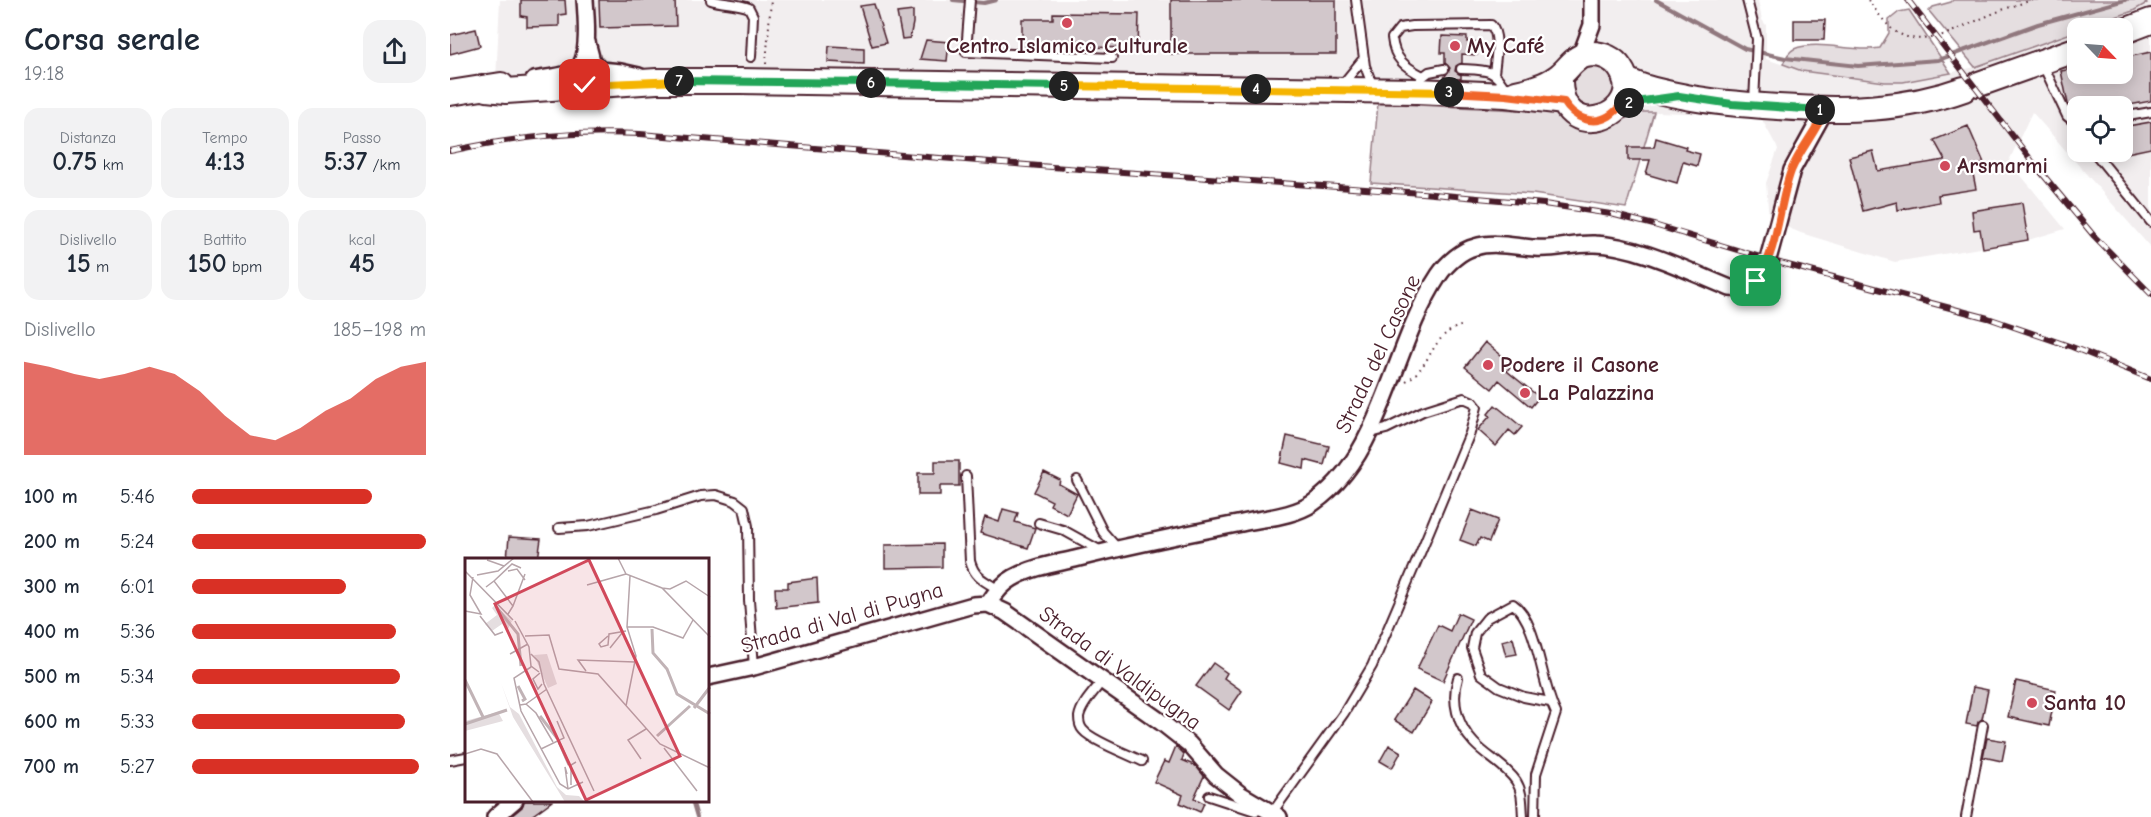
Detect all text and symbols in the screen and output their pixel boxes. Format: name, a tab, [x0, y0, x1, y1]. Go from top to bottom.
marker: Centro Islamico Culturale	[1060, 16, 1074, 30]
north arrow	[2067, 18, 2133, 84]
map controls	[2067, 18, 2133, 162]
text: Corsa serale	[24, 20, 200, 58]
button: share	[363, 20, 426, 83]
place label: Centro Islamico Culturale	[946, 33, 1188, 59]
place label: My Café	[1467, 33, 1544, 59]
marker: My Café	[1448, 39, 1462, 53]
pin	[559, 59, 610, 110]
text: 19:18	[24, 62, 64, 85]
pin: 7	[664, 66, 694, 96]
icon: check	[568, 68, 601, 101]
pin: 6	[856, 68, 886, 98]
pin: 5	[1049, 71, 1079, 101]
text: 7	[675, 72, 683, 90]
text: 6	[867, 74, 875, 92]
pin: 4	[1241, 74, 1271, 104]
text: 5	[1060, 77, 1068, 95]
pin: 3	[1434, 77, 1464, 107]
text: 4	[1252, 80, 1260, 98]
text: 3	[1445, 83, 1453, 101]
pin: 2	[1614, 88, 1644, 118]
text: 2	[1625, 94, 1633, 112]
pin: 1	[1805, 95, 1835, 125]
button: locate	[2067, 96, 2133, 162]
text: 1	[1817, 101, 1823, 119]
text: Distanza	[60, 129, 116, 147]
text: Tempo	[202, 129, 248, 147]
text: Passo	[343, 129, 381, 147]
text: 0.75	[52, 147, 97, 177]
text: 4:13	[205, 147, 245, 177]
text: 5:37	[323, 147, 367, 177]
place label: Arsmarmi	[1957, 153, 2048, 179]
text: km	[97, 156, 124, 174]
text: /km	[367, 156, 401, 174]
marker: Arsmarmi	[1938, 159, 1952, 173]
text: Dislivello	[59, 231, 117, 249]
text: Battito	[203, 231, 247, 249]
text: kcal	[349, 231, 375, 249]
text: 15	[67, 249, 91, 279]
text: 150	[188, 249, 227, 279]
text: 45	[349, 249, 375, 279]
pin	[1730, 255, 1781, 306]
text: m	[91, 258, 109, 276]
text: bpm	[227, 258, 262, 276]
icon: arrive	[1739, 264, 1772, 297]
street label: Strada del Casone	[1330, 271, 1426, 437]
text: Dislivello	[24, 318, 96, 341]
text: 185–198 m	[333, 318, 426, 341]
place label: Podere il Casone	[1500, 352, 1659, 378]
marker: Podere il Casone	[1481, 358, 1495, 372]
place label: La Palazzina	[1537, 380, 1654, 406]
marker: La Palazzina	[1518, 386, 1532, 400]
text: 100 m	[24, 485, 78, 508]
text: 5:46	[120, 485, 155, 508]
text: 200 m	[24, 530, 80, 553]
text: 5:24	[120, 530, 155, 553]
inset map	[465, 558, 710, 802]
text: 300 m	[24, 575, 80, 598]
text: 6:01	[120, 575, 155, 598]
street label: Strada di Val di Pugna	[738, 577, 946, 659]
street label: Strada di Valdipugna	[1034, 600, 1206, 736]
text: 400 m	[24, 620, 79, 643]
text: 5:36	[120, 620, 155, 643]
text: 500 m	[24, 665, 81, 688]
text: 5:34	[120, 665, 154, 688]
place label: Santa 10	[2044, 690, 2126, 716]
marker: Santa 10	[2025, 696, 2039, 710]
text: 600 m	[24, 710, 80, 733]
text: 5:33	[120, 710, 155, 733]
text: 700 m	[24, 755, 79, 778]
text: 5:27	[120, 755, 154, 778]

